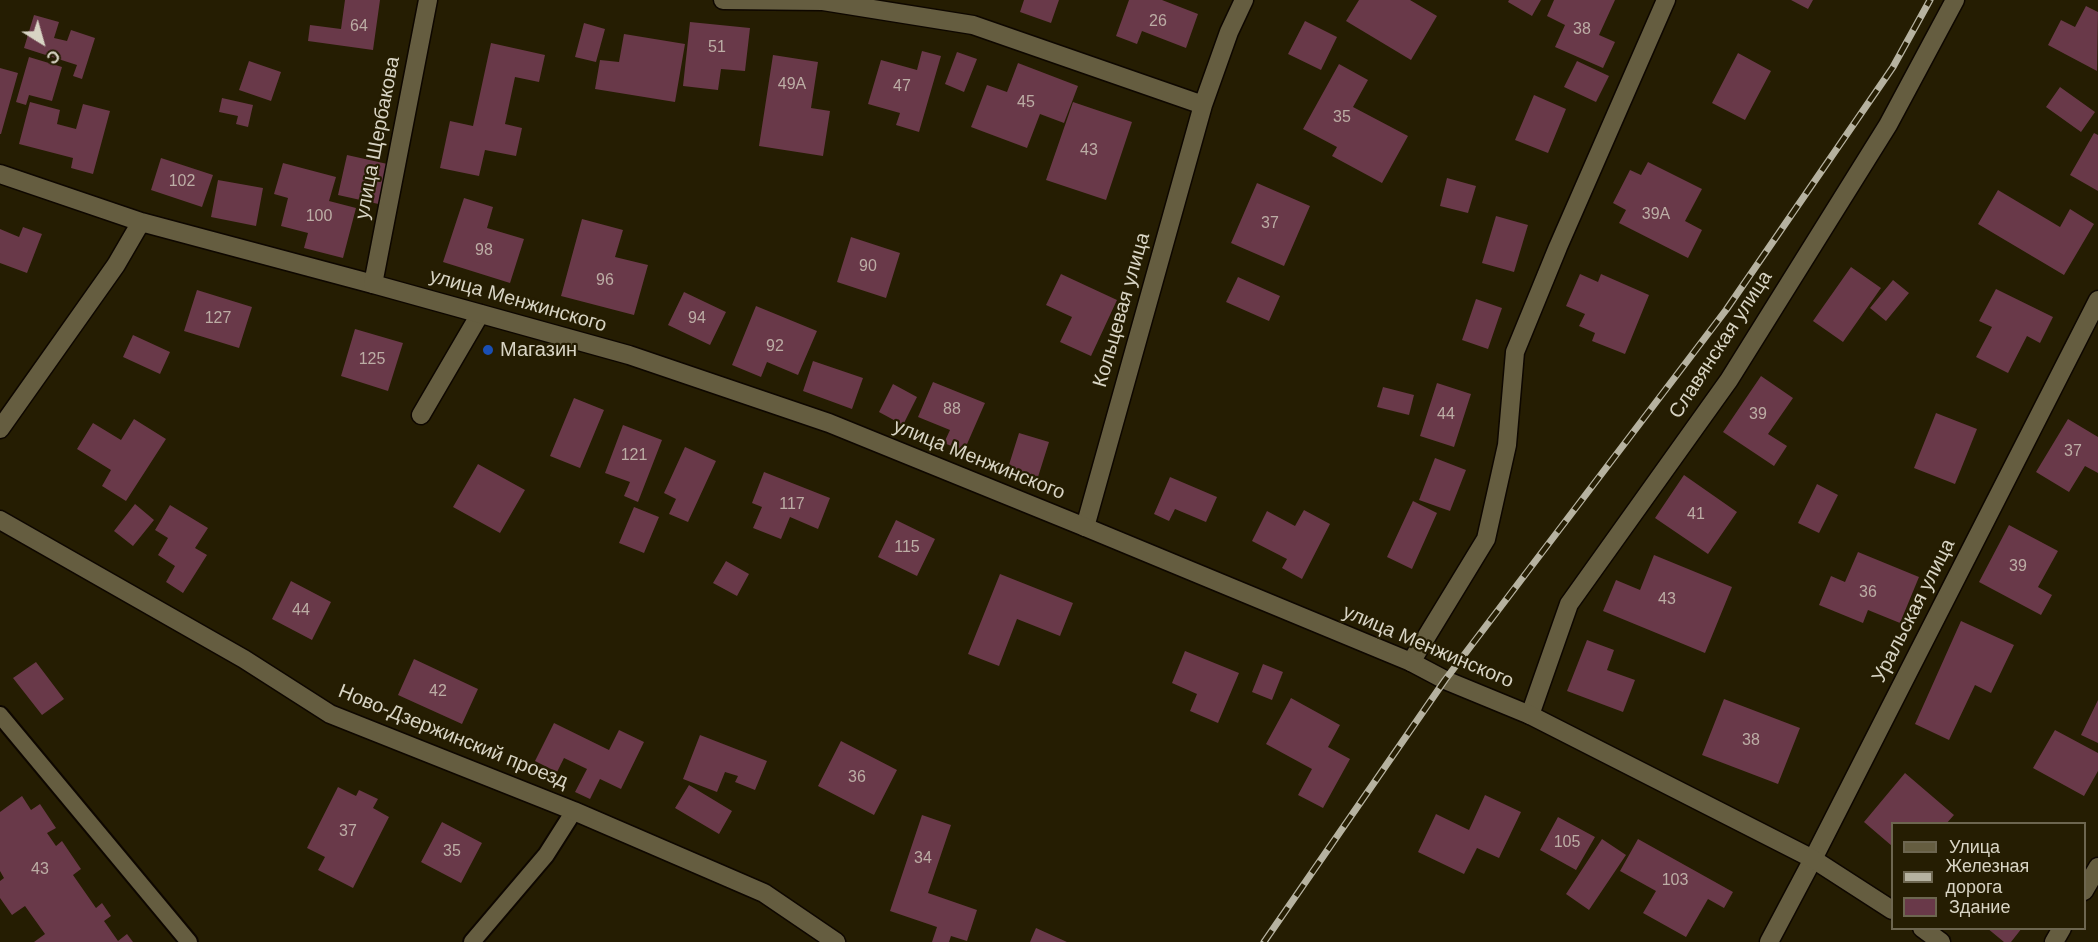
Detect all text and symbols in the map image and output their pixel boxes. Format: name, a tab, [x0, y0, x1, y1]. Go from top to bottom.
north arrow	[12, 12, 72, 72]
house number: 26	[1149, 12, 1167, 32]
house number: 64	[350, 17, 368, 37]
house number: 38	[1573, 20, 1591, 40]
house number: 51	[708, 38, 726, 58]
text: С	[43, 47, 63, 67]
street label: улица Щербакова	[350, 55, 406, 221]
house number: 49А	[778, 75, 806, 95]
house number: 47	[893, 77, 911, 97]
house number: 45	[1017, 93, 1035, 113]
house number: 35	[1333, 108, 1351, 128]
house number: 43	[1080, 141, 1098, 161]
house number: 102	[169, 172, 195, 192]
house number: 39А	[1642, 205, 1670, 225]
house number: 100	[306, 207, 332, 227]
house number: 37	[1261, 214, 1279, 234]
street label: Кольцевая улица	[1088, 230, 1156, 390]
house number: 98	[475, 241, 493, 261]
house number: 90	[859, 257, 877, 277]
street label: улица Менжинского	[427, 264, 609, 338]
street label: Славянская улица	[1664, 267, 1778, 423]
house number: 96	[596, 271, 614, 291]
house number: 127	[205, 309, 231, 329]
house number: 94	[688, 309, 706, 329]
house number: 92	[766, 337, 784, 357]
place label: Магазин	[500, 338, 577, 362]
marker: Магазин	[481, 343, 495, 357]
house number: 125	[359, 350, 385, 370]
house number: 88	[943, 400, 961, 420]
house number: 44	[1437, 405, 1455, 425]
house number: 39	[1749, 405, 1767, 425]
street label: улица Менжинского	[890, 415, 1068, 505]
house number: 37	[2064, 442, 2082, 462]
house number: 121	[621, 446, 647, 466]
house number: 117	[779, 495, 805, 515]
house number: 41	[1687, 505, 1705, 525]
street label: Уральская улица	[1867, 535, 1961, 687]
house number: 115	[894, 538, 920, 558]
house number: 39	[2009, 557, 2027, 577]
house number: 36	[1859, 583, 1877, 603]
house number: 43	[1658, 590, 1676, 610]
street label: улица Менжинского	[1339, 600, 1517, 694]
house number: 44	[292, 601, 310, 621]
street label: Ново-Дзержинский проезд	[335, 680, 571, 794]
house number: 42	[429, 682, 447, 702]
house number: 38	[1742, 731, 1760, 751]
house number: 36	[848, 768, 866, 788]
house number: 37	[339, 822, 357, 842]
legend	[1891, 822, 2086, 930]
house number: 105	[1554, 833, 1580, 853]
text: Улица	[1949, 837, 2000, 857]
house number: 35	[443, 842, 461, 862]
house number: 34	[914, 849, 932, 869]
text: Железная дорога	[1945, 856, 2029, 897]
house number: 43	[31, 860, 49, 880]
house number: 103	[1662, 871, 1688, 891]
text: Здание	[1949, 897, 2010, 917]

